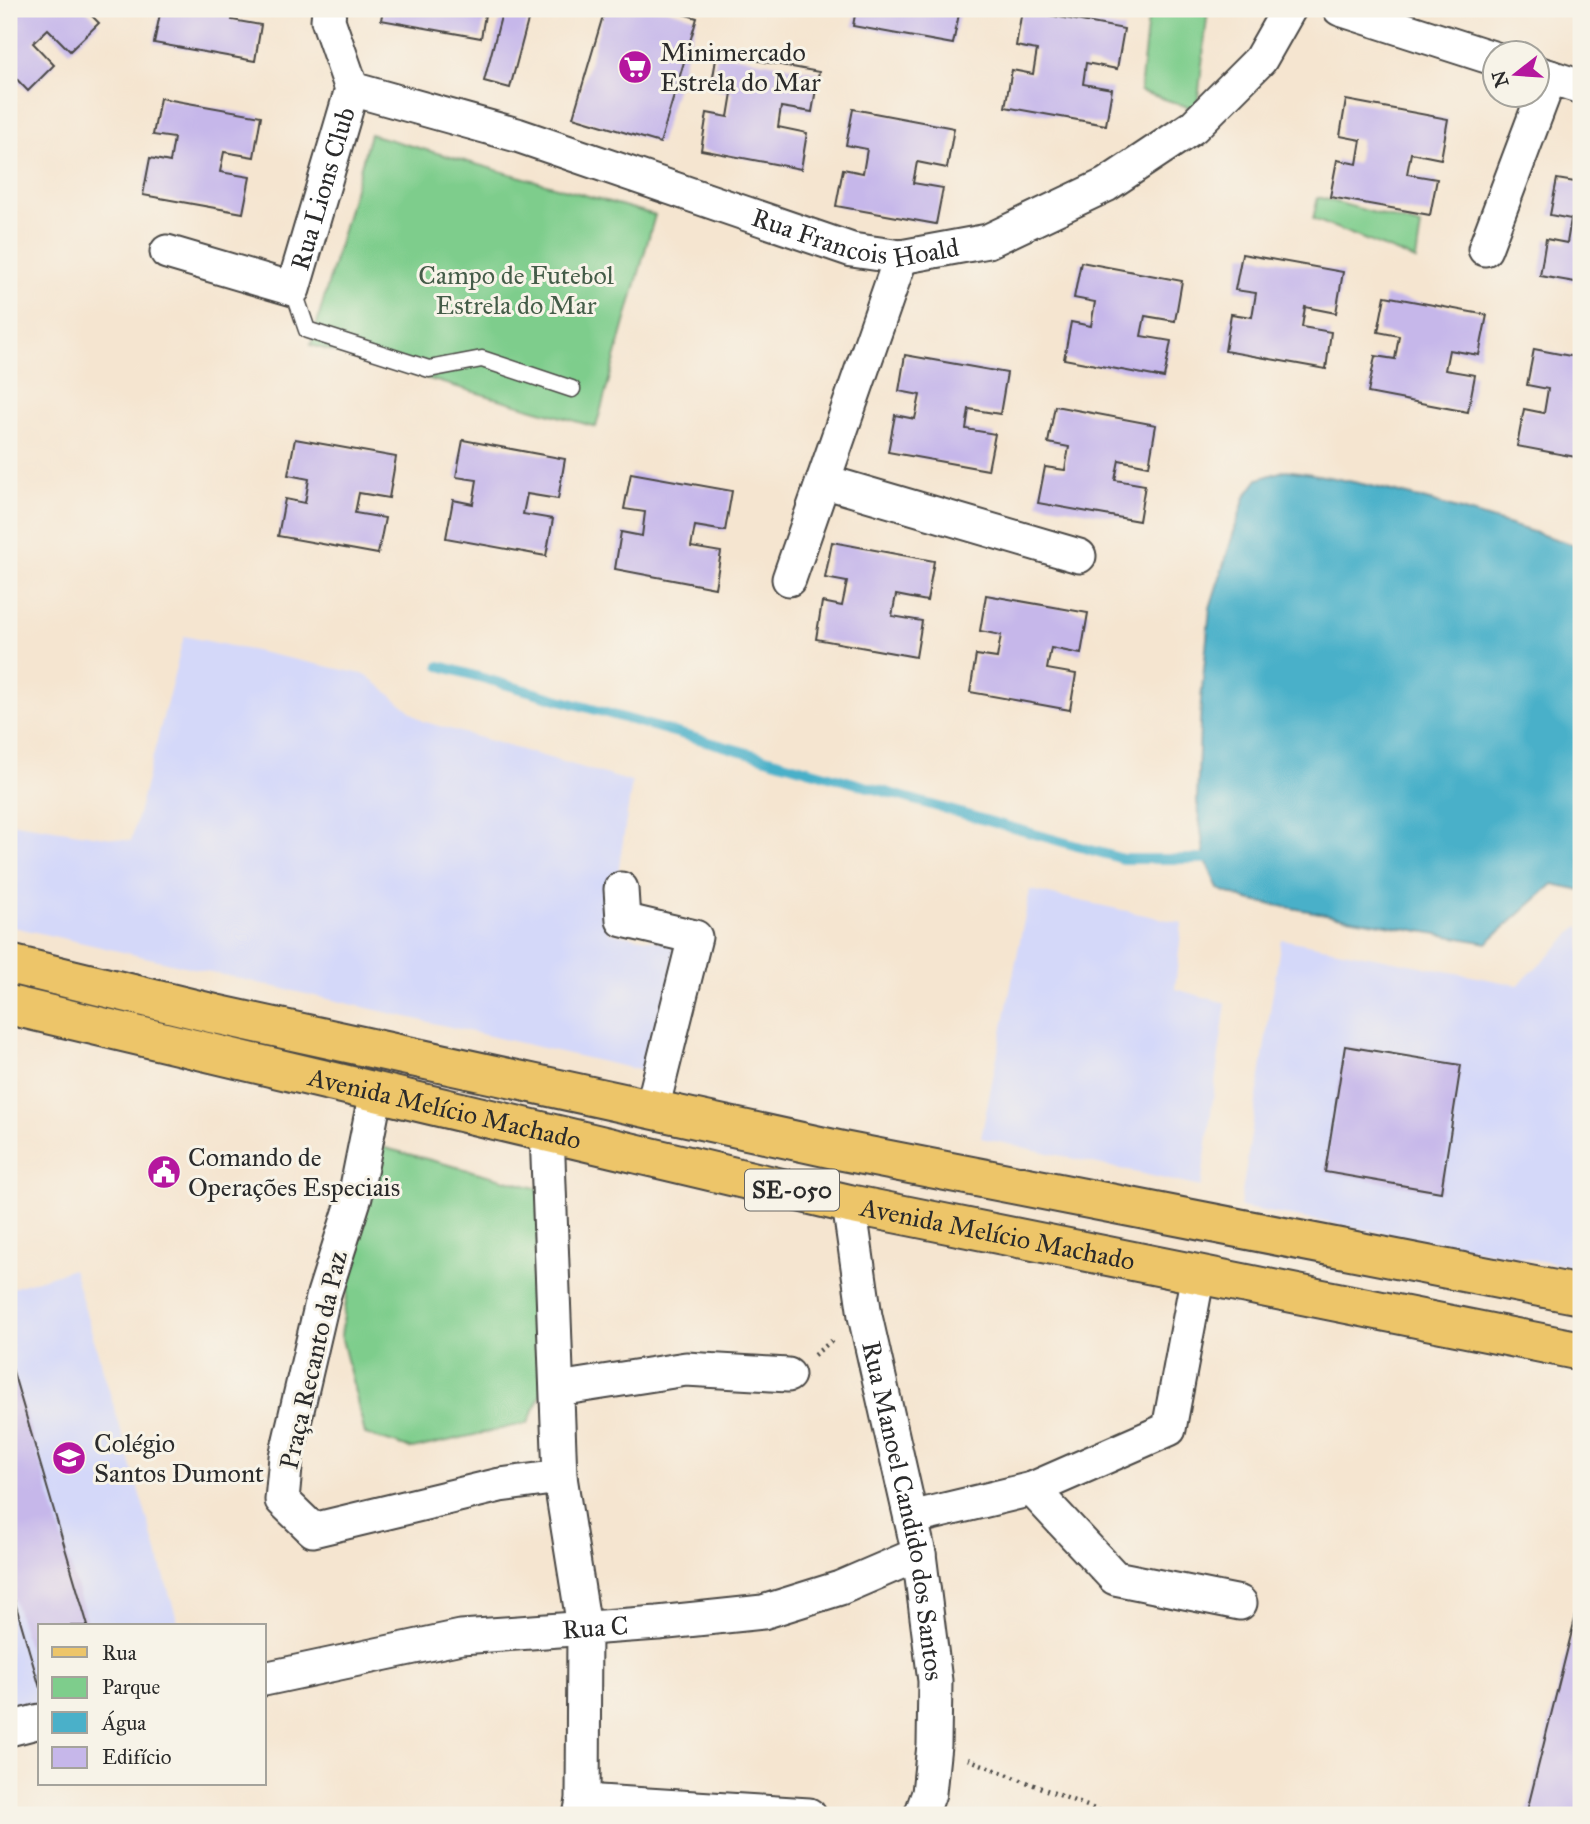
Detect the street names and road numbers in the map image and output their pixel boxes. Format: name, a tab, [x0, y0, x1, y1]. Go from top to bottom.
street label: Rua Lions Club	[283, 103, 362, 274]
street label: Rua Francois Hoald	[748, 201, 961, 274]
street label: Avenida Melício Machado	[304, 1060, 584, 1156]
road number: SE-050	[745, 1170, 839, 1210]
street label: Avenida Melício Machado	[857, 1191, 1138, 1277]
street label: Praça Recanto da Paz	[272, 1248, 354, 1472]
street label: Rua Manoel Candido dos Santos	[855, 1338, 951, 1683]
street label: Rua C	[561, 1609, 629, 1646]

